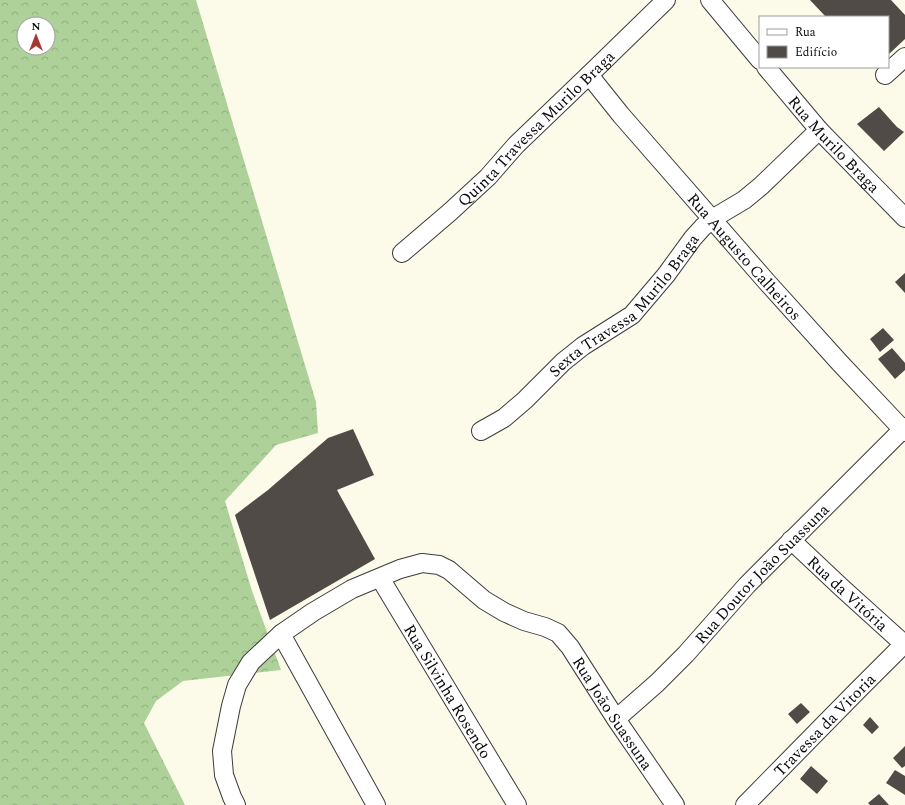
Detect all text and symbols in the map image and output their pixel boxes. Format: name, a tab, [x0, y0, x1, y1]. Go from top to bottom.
north arrow	[16, 16, 56, 56]
legend	[759, 16, 889, 68]
text: N	[32, 18, 41, 35]
text: Rua	[795, 23, 816, 42]
text: Edifício	[795, 43, 837, 62]
street label: Quinta Travessa Murilo Braga	[452, 45, 621, 213]
street label: Rua Murilo Braga	[782, 91, 885, 199]
street label: Rua Augusto Calheiros	[681, 188, 807, 326]
street label: Sexta Travessa Murilo Braga	[543, 229, 705, 383]
street label: Rua Doutor João Suassuna	[689, 498, 835, 650]
street label: Rua da Vitória	[802, 550, 893, 638]
street label: Rua Silvinha Rosendo	[397, 620, 497, 763]
street label: Rua João Suassuna	[566, 652, 659, 775]
street label: Travessa da Vitoria	[768, 668, 882, 782]

